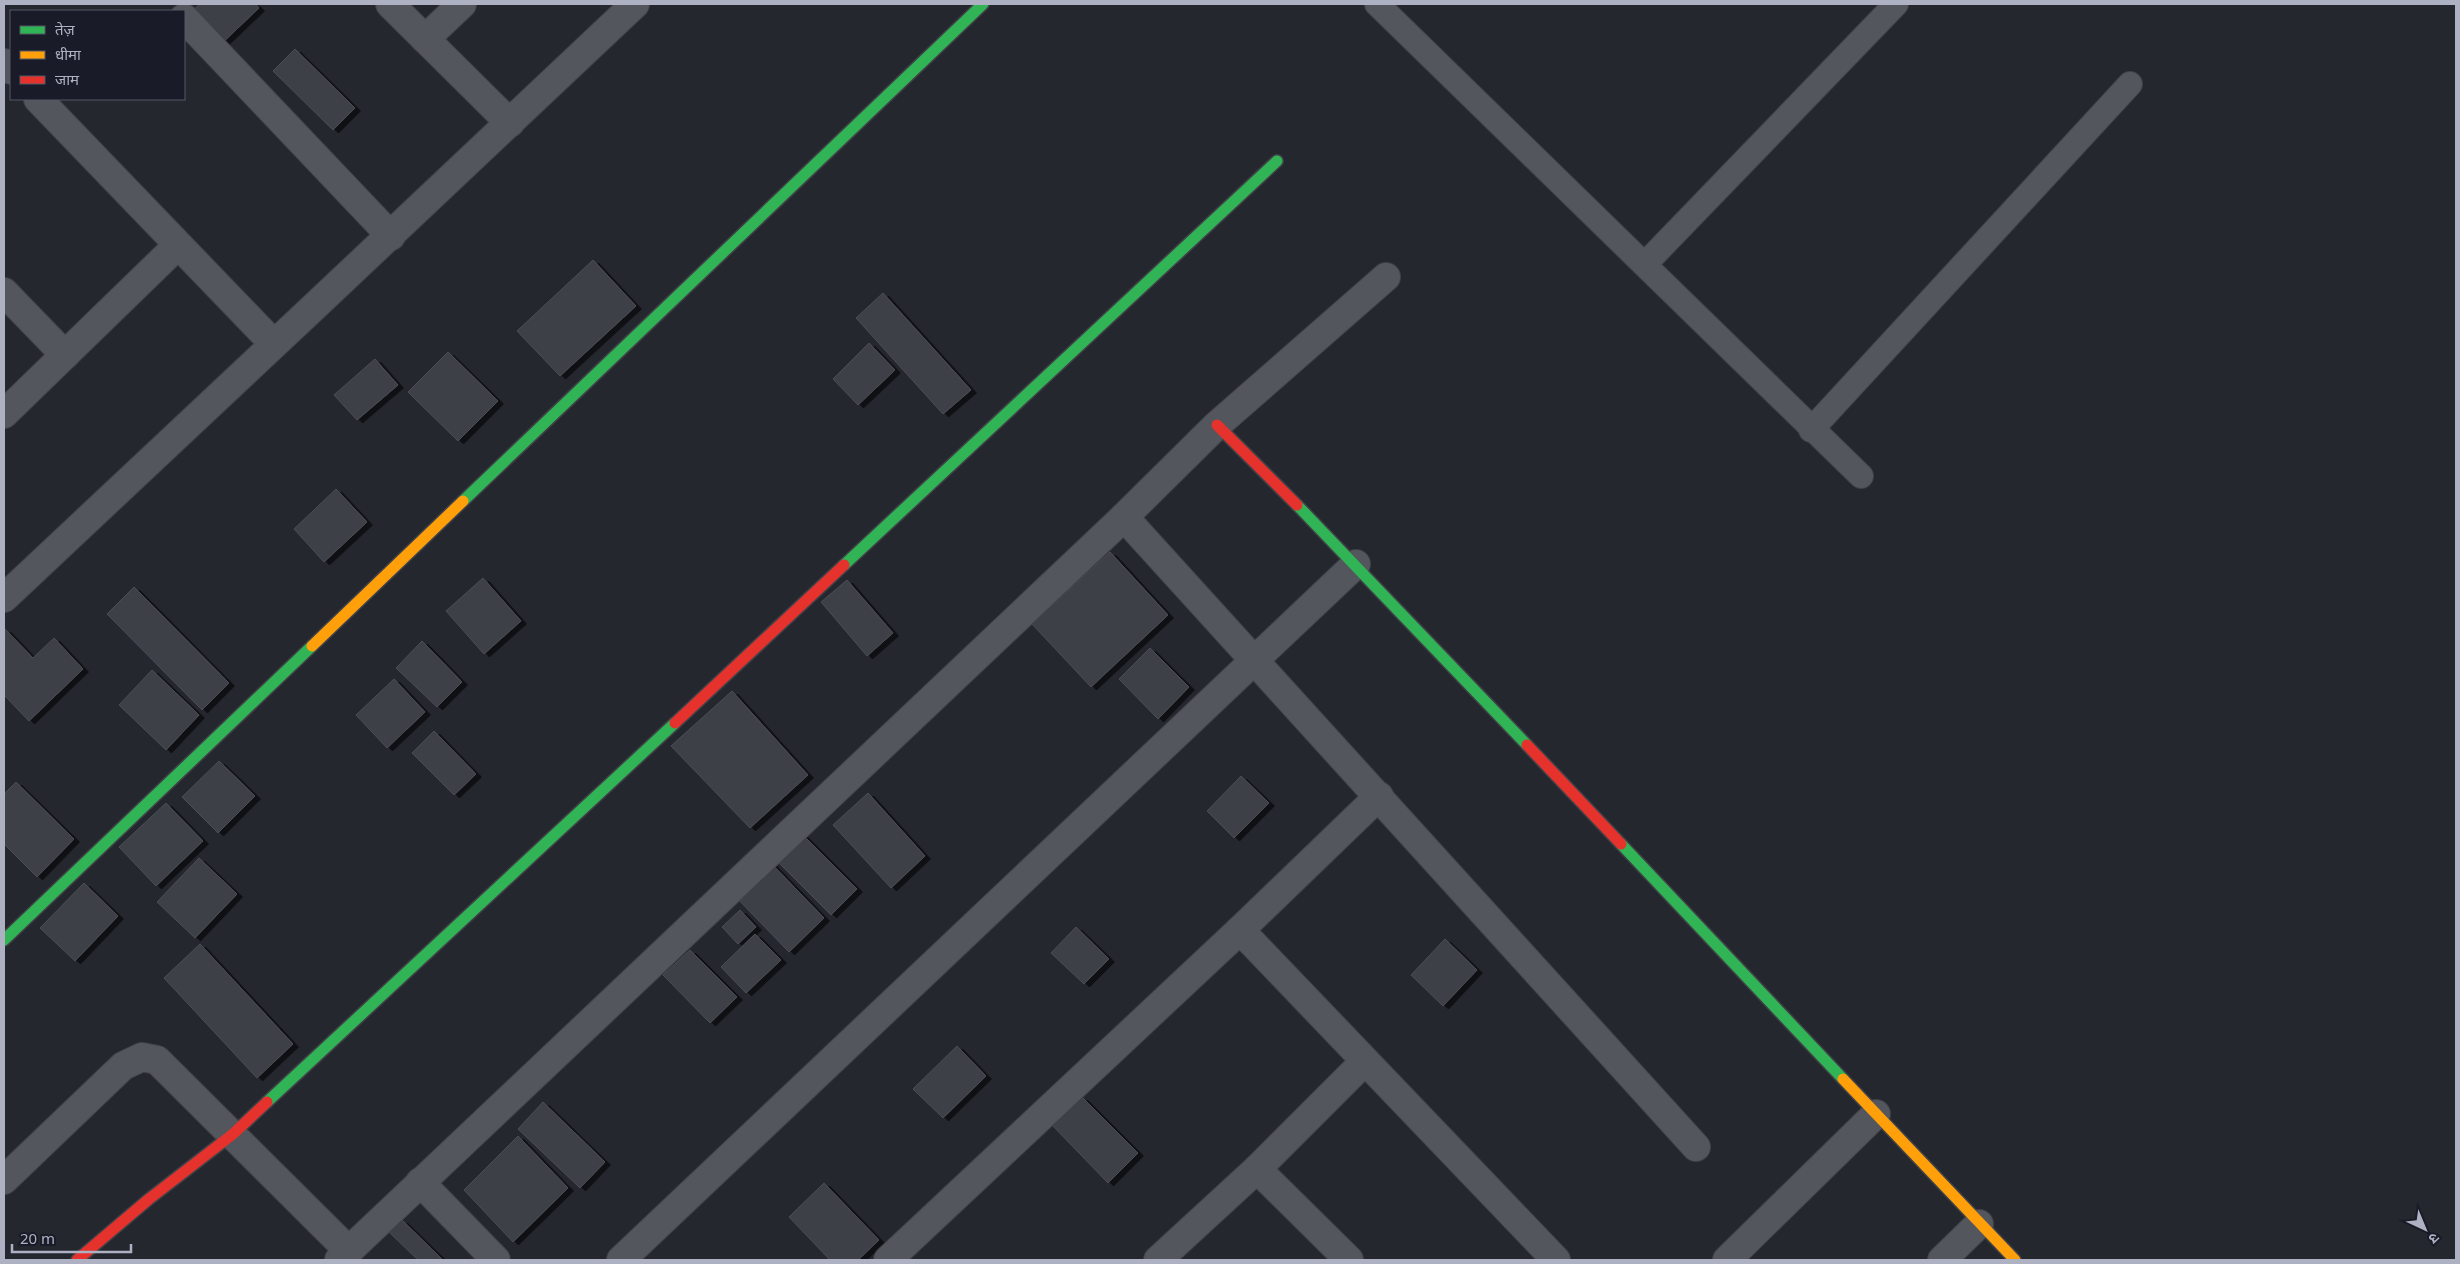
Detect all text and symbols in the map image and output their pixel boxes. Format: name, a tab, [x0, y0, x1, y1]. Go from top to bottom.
legend	[10, 10, 185, 100]
text: तेज़	[55, 19, 76, 39]
text: धीमा	[55, 44, 82, 64]
text: जाम	[55, 69, 80, 89]
north arrow	[2400, 1204, 2450, 1254]
scale bar	[12, 1222, 131, 1254]
text: 20 m	[20, 1228, 55, 1248]
text: उ	[2424, 1229, 2444, 1249]

